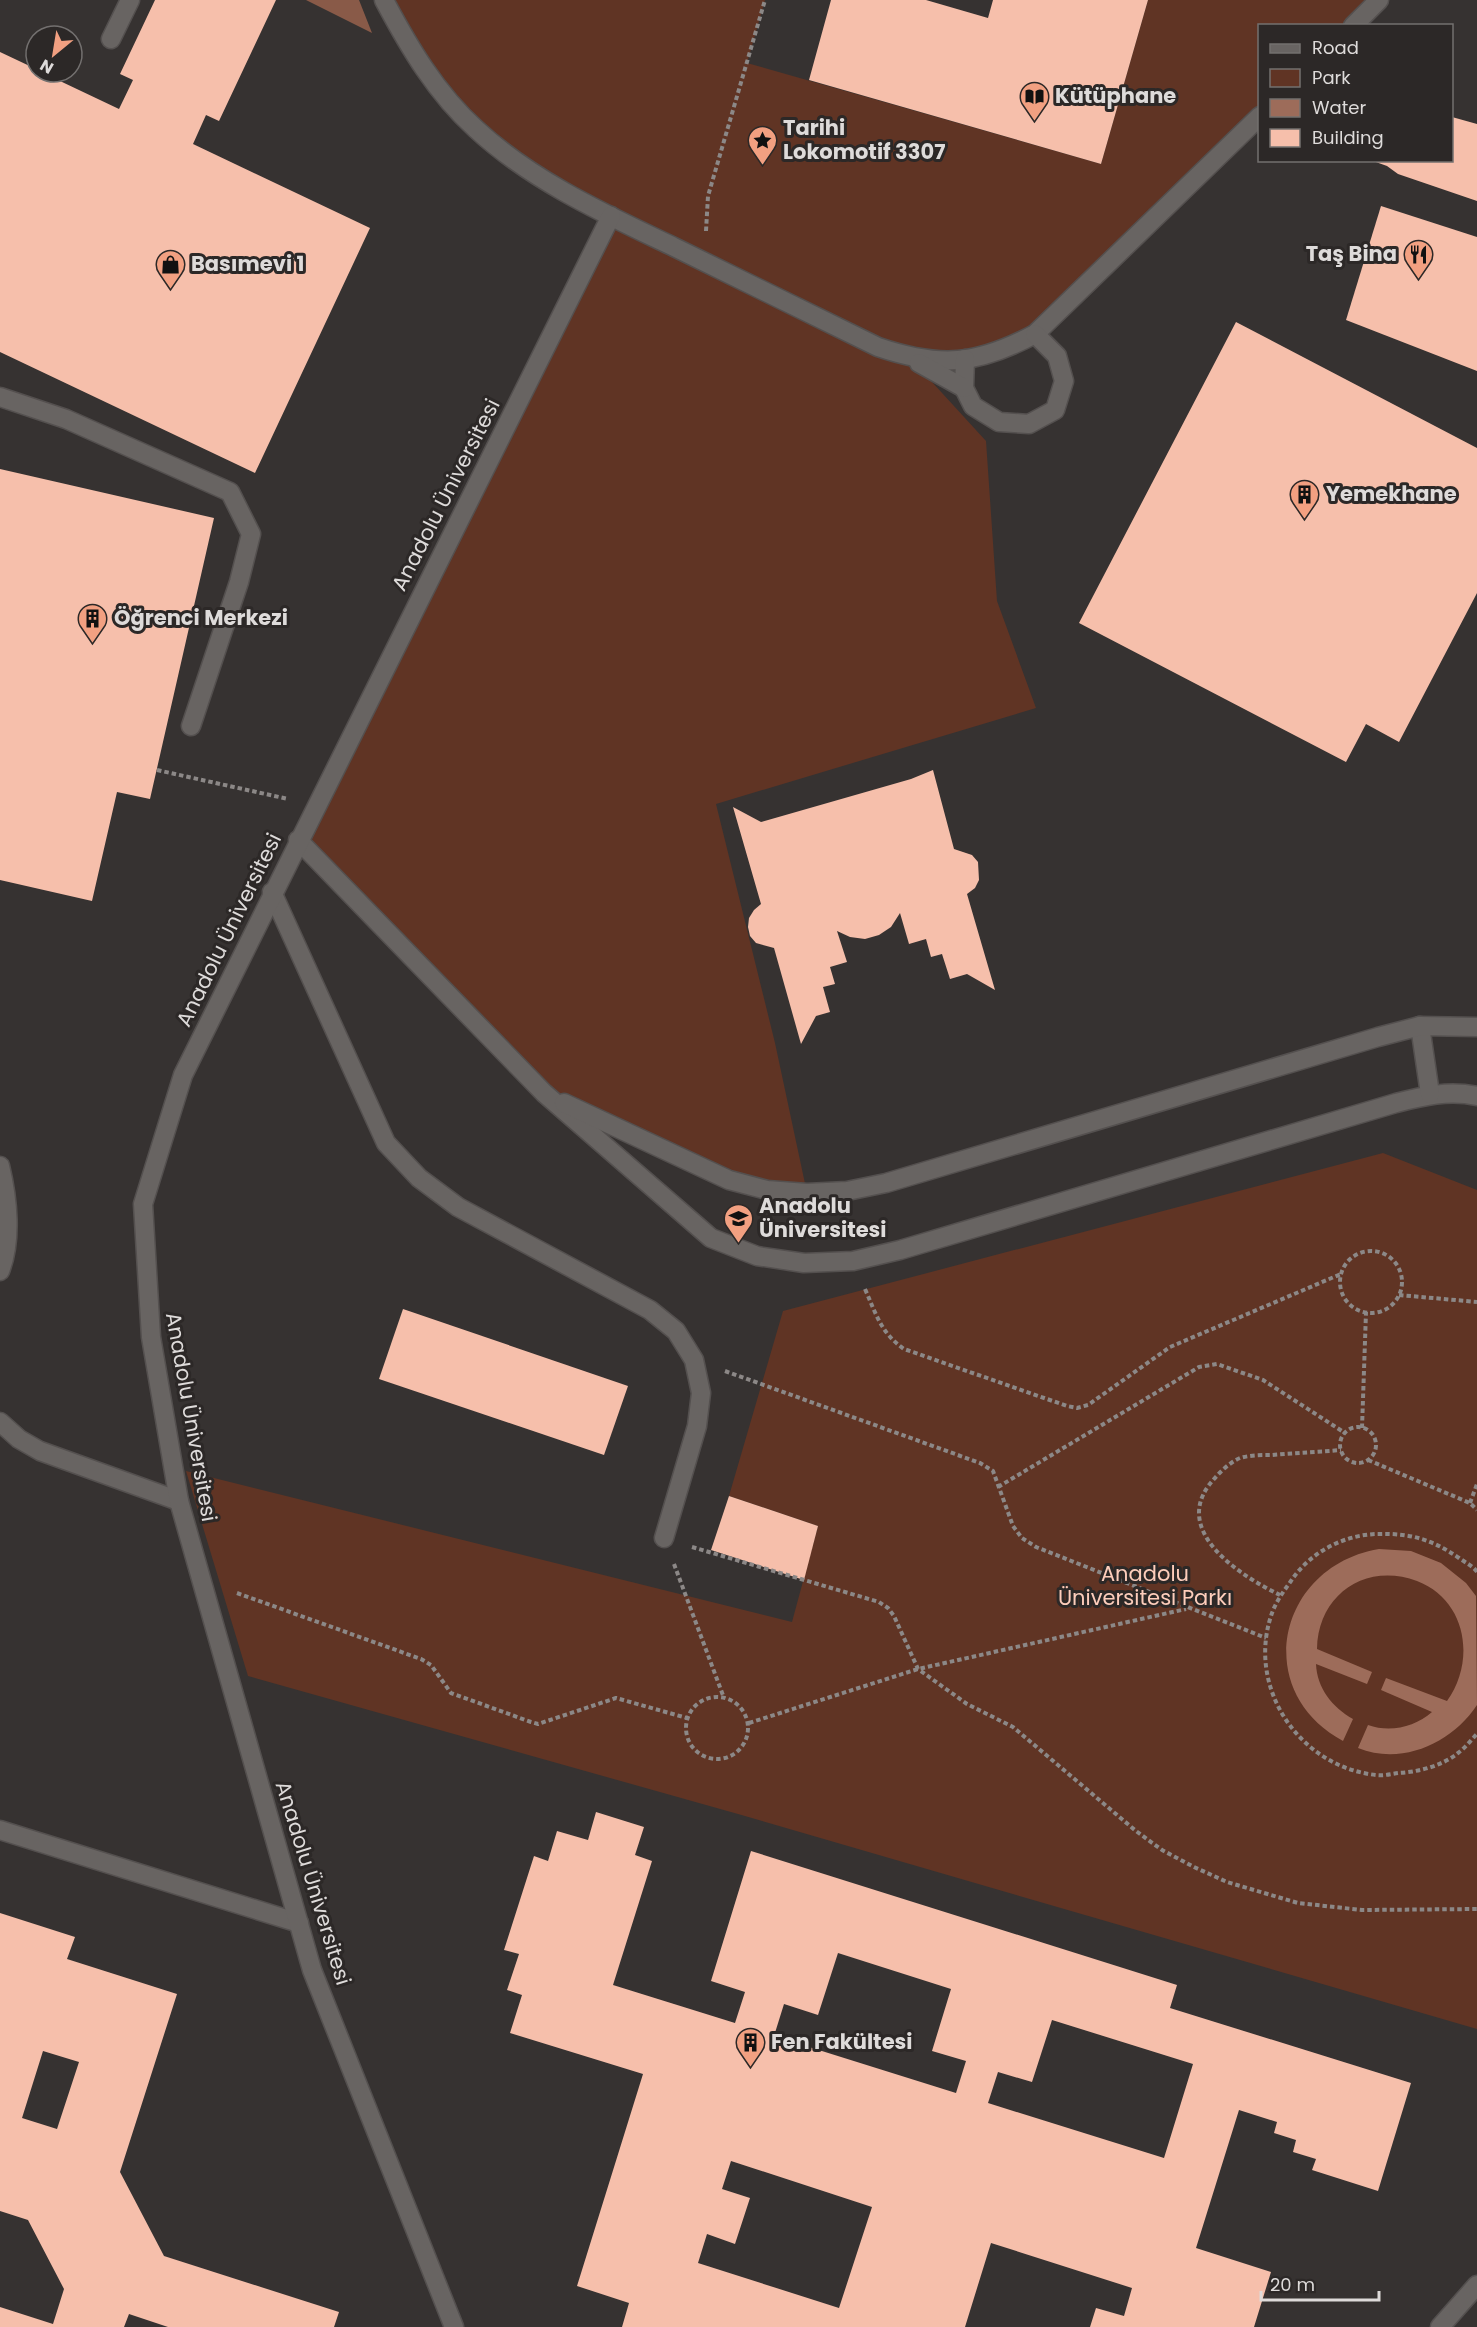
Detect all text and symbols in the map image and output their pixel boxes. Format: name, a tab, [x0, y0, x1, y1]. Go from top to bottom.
north arrow	[24, 24, 84, 84]
legend	[1258, 24, 1453, 162]
text: Road	[1312, 35, 1359, 60]
text: N	[36, 54, 58, 80]
text: Park	[1312, 65, 1351, 90]
library icon: Kütüphane	[1018, 80, 1050, 122]
place label: Kütüphane	[1055, 81, 1176, 110]
text: Water	[1312, 95, 1366, 120]
place label: Tarihi Lokomotif 3307	[783, 113, 945, 166]
place icon: Tarihi Lokomotif 3307	[746, 124, 778, 166]
text: Building	[1312, 125, 1384, 150]
restaurant icon: Taş Bina	[1402, 238, 1434, 280]
place label: Taş Bina	[1306, 239, 1397, 268]
shop icon: Basımevi 1	[154, 248, 186, 290]
place label: Basımevi 1	[191, 249, 304, 278]
street label: Anadolu Üniversitesi	[385, 394, 507, 596]
building icon: Yemekhane	[1289, 478, 1321, 520]
place label: Yemekhane	[1326, 479, 1457, 508]
building icon: Öğrenci Merkezi	[77, 602, 109, 644]
place label: Öğrenci Merkezi	[114, 603, 288, 632]
street label: Anadolu Üniversitesi	[169, 828, 288, 1031]
place label: Anadolu Üniversitesi	[759, 1191, 887, 1244]
school or university icon: Anadolu Üniversitesi	[722, 1202, 754, 1244]
street label: Anadolu Üniversitesi	[159, 1310, 224, 1524]
park label: Anadolu Üniversitesi Parkı	[1058, 1559, 1232, 1612]
street label: Anadolu Üniversitesi	[269, 1777, 358, 1988]
building icon: Fen Fakültesi	[734, 2026, 766, 2068]
place label: Fen Fakültesi	[771, 2027, 912, 2056]
scale bar	[1261, 2264, 1380, 2302]
text: 20 m	[1270, 2272, 1315, 2297]

